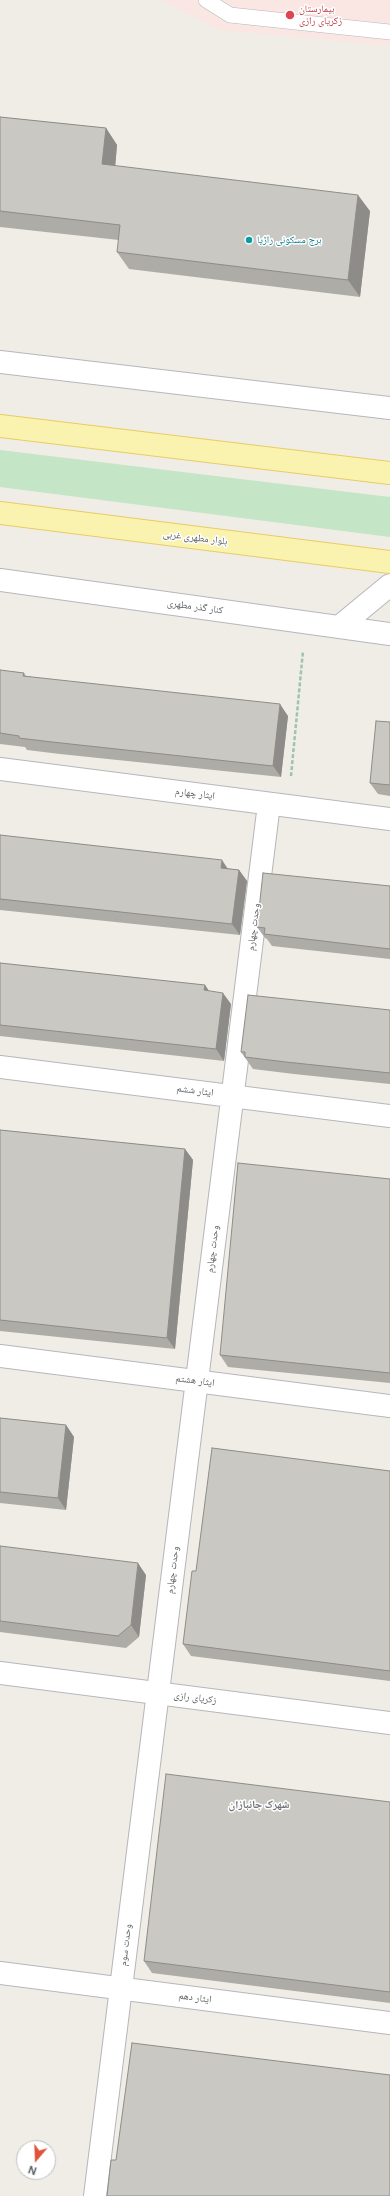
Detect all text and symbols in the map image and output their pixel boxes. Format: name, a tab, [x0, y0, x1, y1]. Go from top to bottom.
place label: بیمارستان زکریای رازی	[299, 3, 342, 26]
marker: بیمارستان زکریای رازی	[284, 9, 296, 21]
place label: برج مسکونی راژیا	[257, 234, 322, 246]
marker: برج مسکونی راژیا	[244, 235, 254, 245]
street label: بلوار مطهری غربی	[162, 528, 228, 548]
street label: کنار گذر مطهری	[166, 597, 224, 617]
street label: ایثار چهارم	[174, 786, 216, 802]
street label: وحدت چهارم	[245, 903, 263, 951]
street label: ایثار ششم	[176, 1083, 214, 1099]
street label: وحدت چهارم	[204, 1225, 222, 1273]
street label: ایثار هشتم	[175, 1373, 215, 1389]
street label: وحدت چهارم	[164, 1546, 182, 1594]
street label: زکریای رازی	[173, 1689, 217, 1707]
district label: شهرک جانبازان	[229, 1798, 289, 1812]
street label: وحدت سوم	[117, 1923, 135, 1967]
street label: ایثار دهم	[178, 1990, 212, 2006]
north arrow	[16, 2140, 56, 2180]
text: N	[26, 2162, 38, 2178]

